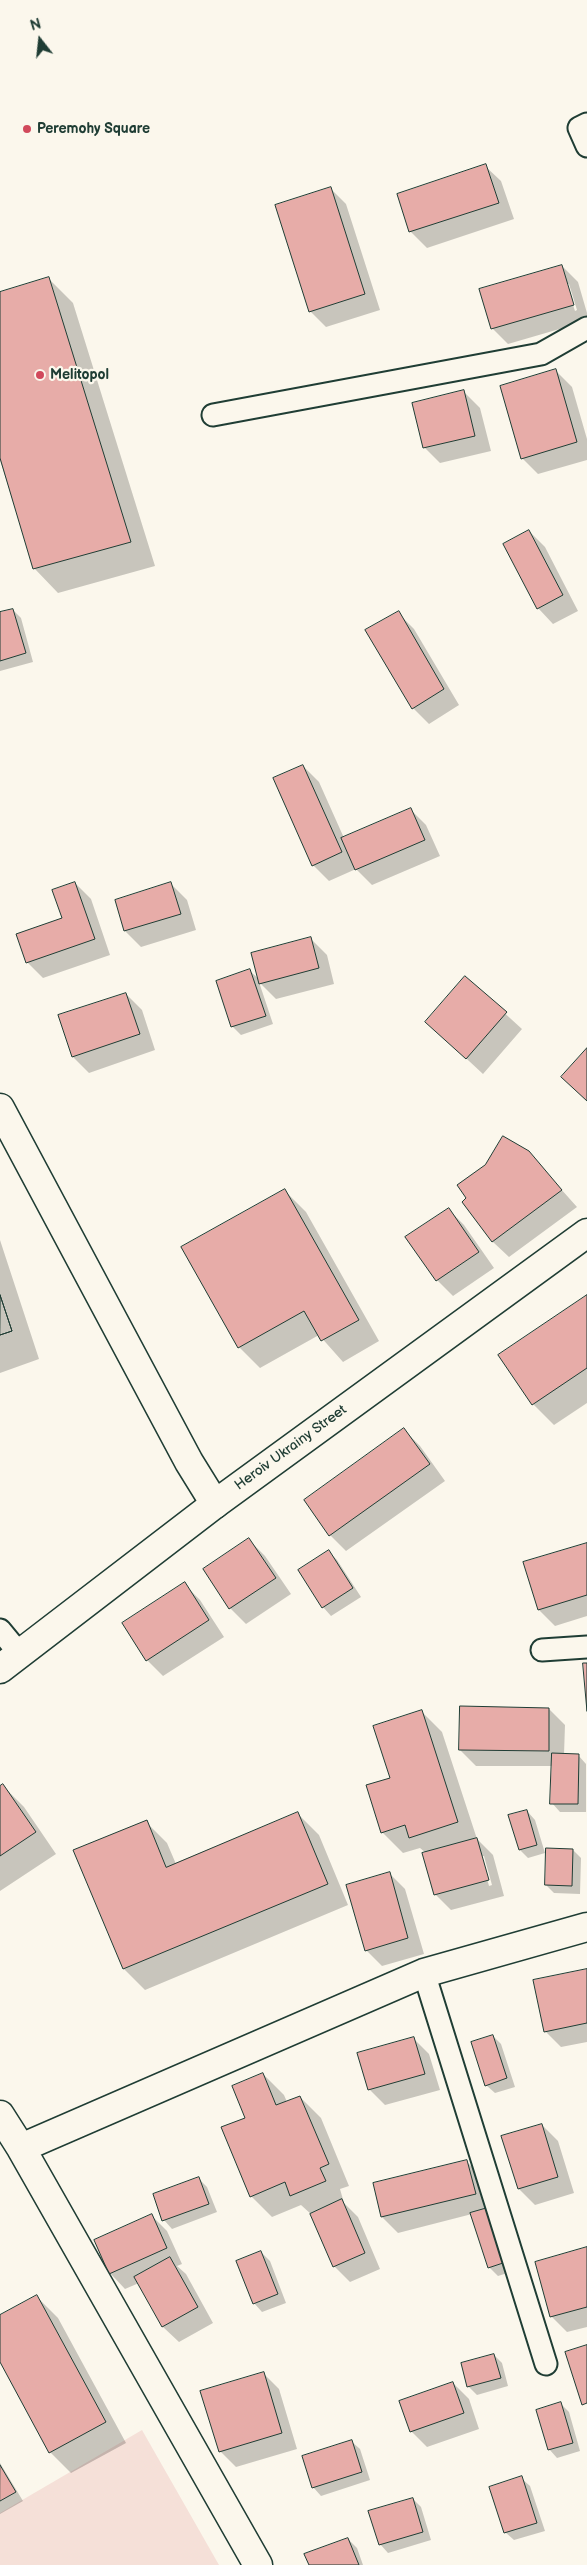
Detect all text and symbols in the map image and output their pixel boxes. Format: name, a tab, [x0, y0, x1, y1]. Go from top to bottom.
north arrow	[15, 15, 65, 65]
text: N	[28, 15, 43, 35]
place label: Peremohy Square	[37, 121, 150, 137]
marker: Peremohy Square	[21, 123, 33, 135]
place label: Melitopol	[50, 367, 109, 383]
marker: Melitopol	[34, 369, 46, 381]
street label: Heroiv Ukrainy Street	[232, 1402, 350, 1494]

